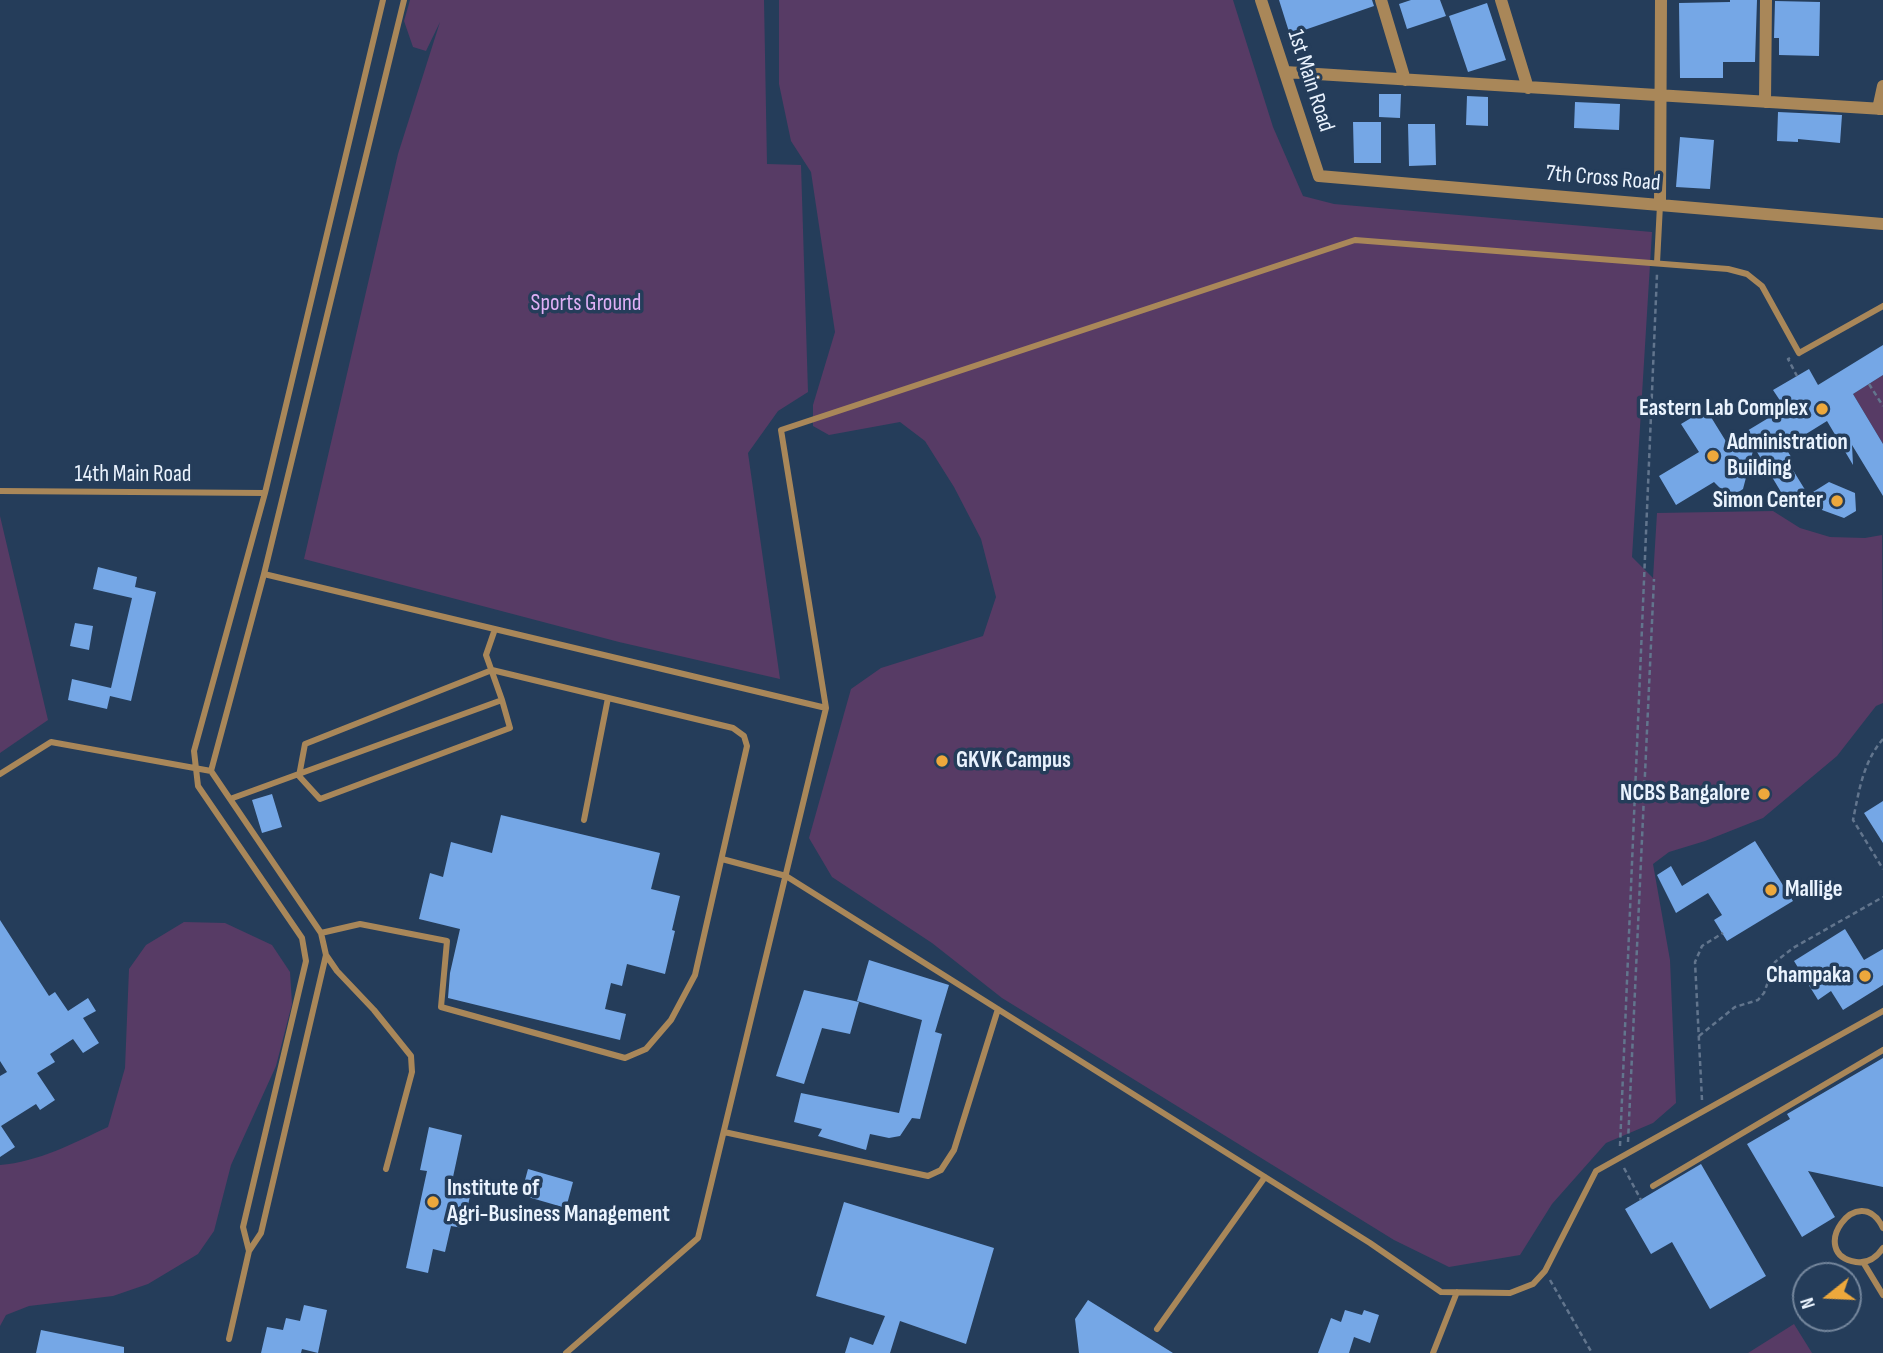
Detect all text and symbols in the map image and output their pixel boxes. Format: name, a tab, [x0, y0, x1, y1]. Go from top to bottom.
street label: 1st Main Road	[1281, 27, 1339, 135]
street label: 7th Cross Road	[1545, 160, 1661, 198]
park label: Sports Ground	[531, 290, 641, 318]
place label: Eastern Lab Complex	[1639, 395, 1808, 423]
marker: Eastern Lab Complex	[1814, 401, 1830, 417]
place label: Administration Building	[1727, 429, 1848, 483]
marker: Administration Building	[1705, 448, 1721, 464]
street label: 14th Main Road	[75, 461, 191, 489]
place label: Simon Center	[1713, 487, 1823, 515]
marker: Simon Center	[1829, 493, 1845, 509]
place label: GKVK Campus	[956, 747, 1071, 775]
marker: GKVK Campus	[934, 753, 950, 769]
place label: NCBS Bangalore	[1620, 780, 1750, 808]
marker: NCBS Bangalore	[1756, 786, 1772, 802]
place label: Mallige	[1785, 876, 1843, 904]
marker: Mallige	[1763, 882, 1779, 898]
place label: Champaka	[1766, 962, 1851, 990]
marker: Champaka	[1857, 968, 1873, 984]
place label: Institute of Agri-Business Management	[447, 1175, 670, 1229]
marker: Institute of Agri-Business Management	[425, 1194, 441, 1210]
north arrow	[1792, 1262, 1862, 1332]
text: N	[1796, 1295, 1821, 1311]

